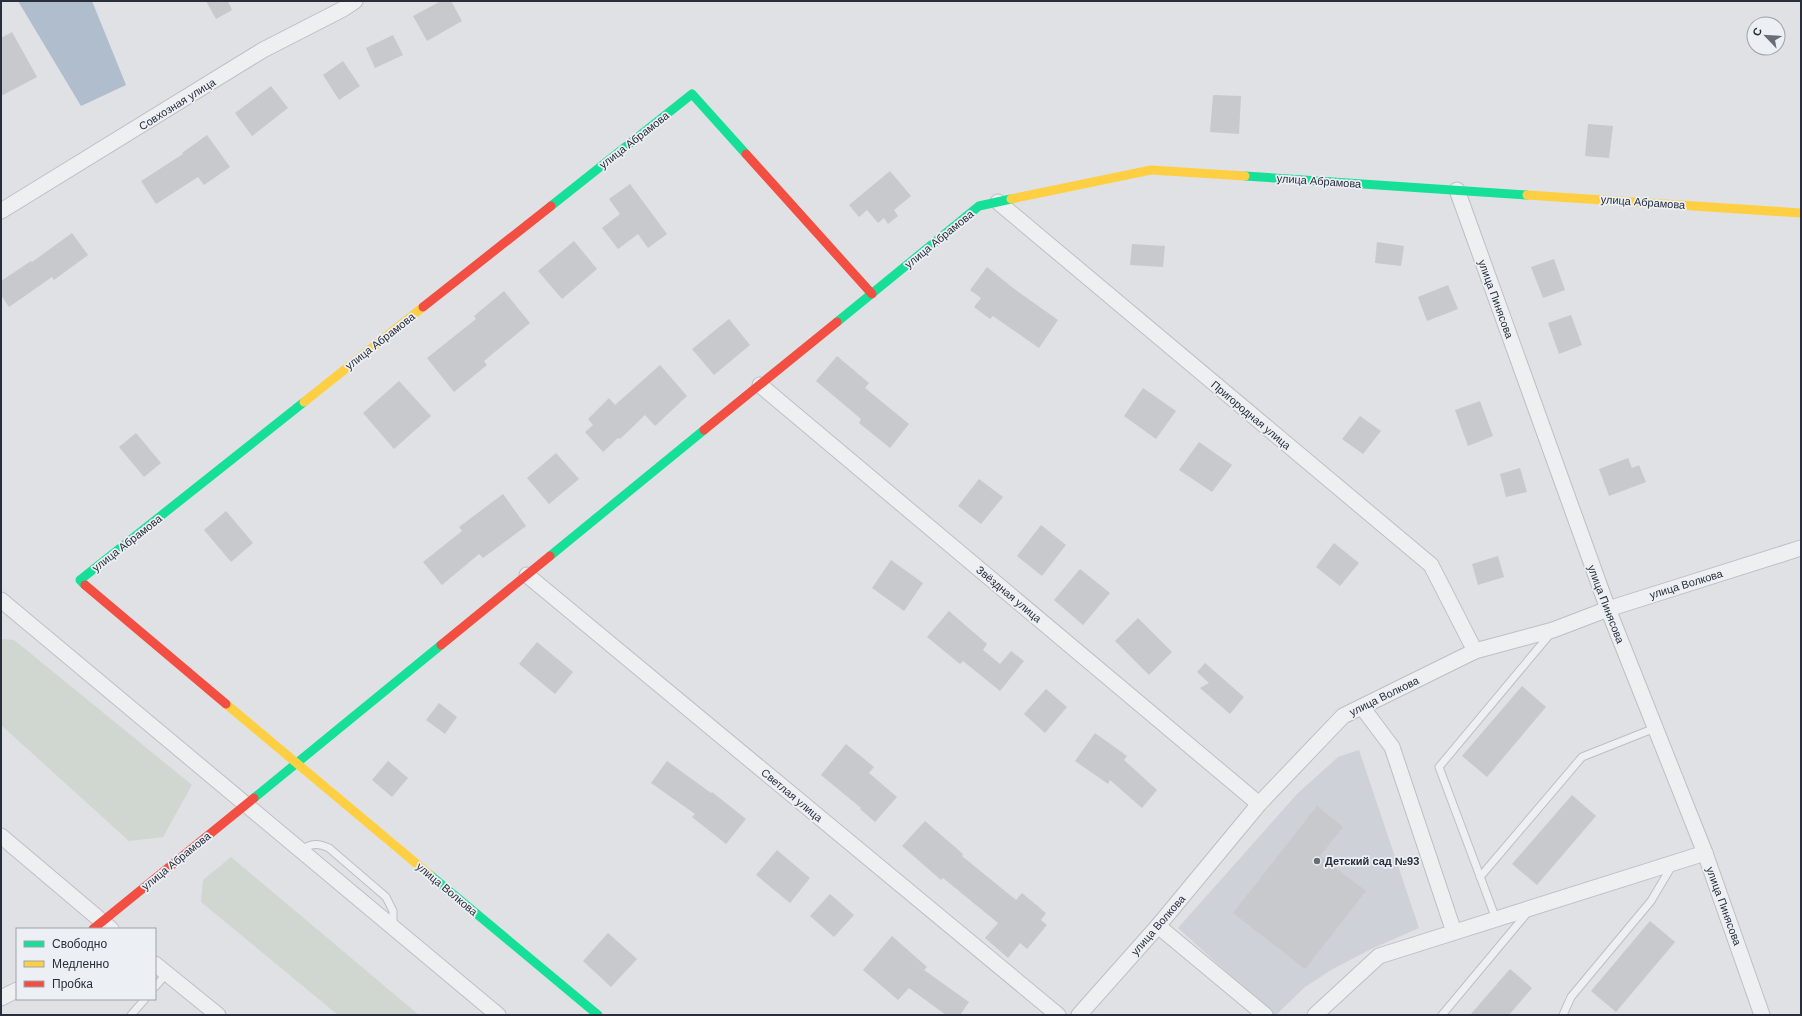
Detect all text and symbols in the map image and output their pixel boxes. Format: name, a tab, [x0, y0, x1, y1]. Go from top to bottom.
north arrow	[1746, 16, 1786, 56]
text: С	[1750, 26, 1764, 38]
street label: Совхозная улица	[137, 75, 218, 132]
street label: улица Абрамова	[597, 109, 672, 171]
street label: улица Абрамова	[1276, 172, 1363, 190]
street label: улица Абрамова	[1600, 193, 1687, 211]
street label: улица Абрамова	[902, 207, 976, 270]
street label: улица Пинясова	[1476, 258, 1516, 341]
street label: улица Абрамова	[343, 310, 418, 372]
street label: Пригородная улица	[1209, 378, 1294, 452]
street label: улица Абрамова	[90, 512, 165, 574]
street label: Звёздная улица	[974, 563, 1045, 625]
street label: улица Пинясова	[1586, 563, 1627, 646]
street label: улица Волкова	[1648, 567, 1725, 601]
street label: улица Волкова	[1347, 674, 1421, 718]
street label: Светлая улица	[759, 766, 826, 825]
street label: улица Абрамова	[139, 829, 213, 892]
place label: Детский сад №93	[1325, 855, 1419, 867]
marker: Детский сад №93	[1312, 856, 1322, 866]
street label: улица Волкова	[414, 860, 481, 919]
street label: улица Пинясова	[1704, 865, 1744, 948]
street label: улица Волкова	[1129, 892, 1188, 958]
legend	[16, 928, 156, 1000]
text: Свободно	[52, 937, 107, 951]
text: Медленно	[52, 957, 109, 971]
text: Пробка	[52, 977, 93, 991]

